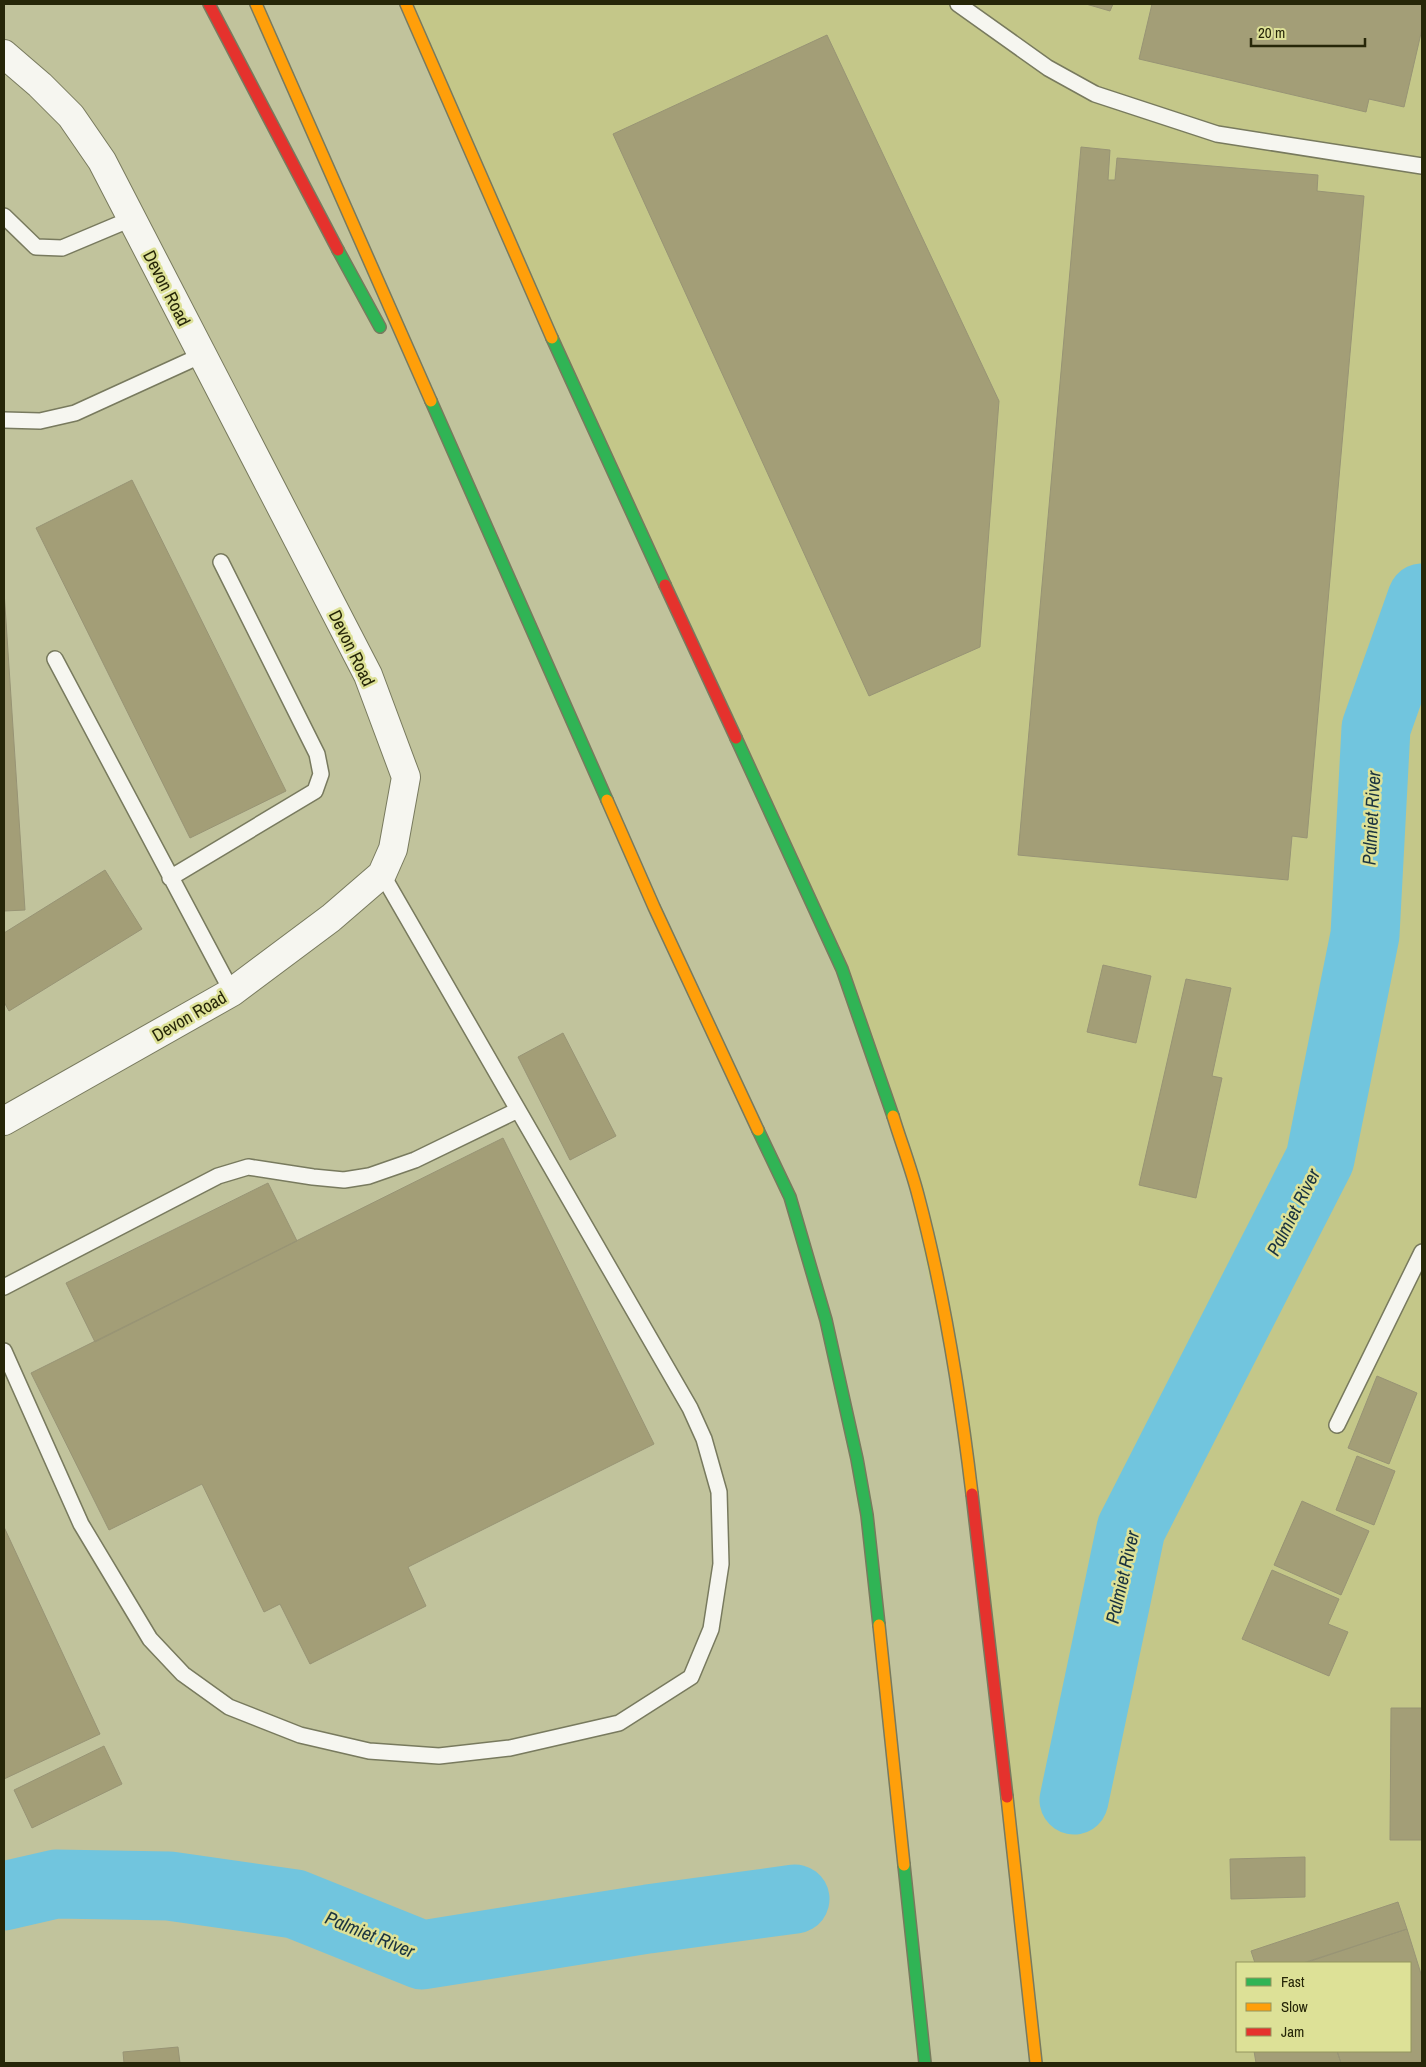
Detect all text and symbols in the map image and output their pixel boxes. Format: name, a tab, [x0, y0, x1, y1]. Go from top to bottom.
scale bar	[1251, 15, 1365, 47]
text: 20 m	[1258, 22, 1285, 43]
street label: Devon Road	[137, 246, 197, 330]
street label: Devon Road	[323, 606, 381, 690]
water label: Palmiet River	[1356, 769, 1386, 866]
street label: Devon Road	[147, 985, 231, 1047]
water label: Palmiet River	[1260, 1163, 1326, 1260]
water label: Palmiet River	[1099, 1527, 1145, 1626]
water label: Palmiet River	[321, 1904, 419, 1964]
legend	[1236, 1962, 1411, 2052]
text: Fast	[1281, 1971, 1305, 1992]
text: Slow	[1281, 1996, 1308, 2017]
text: Jam	[1281, 2021, 1304, 2042]

